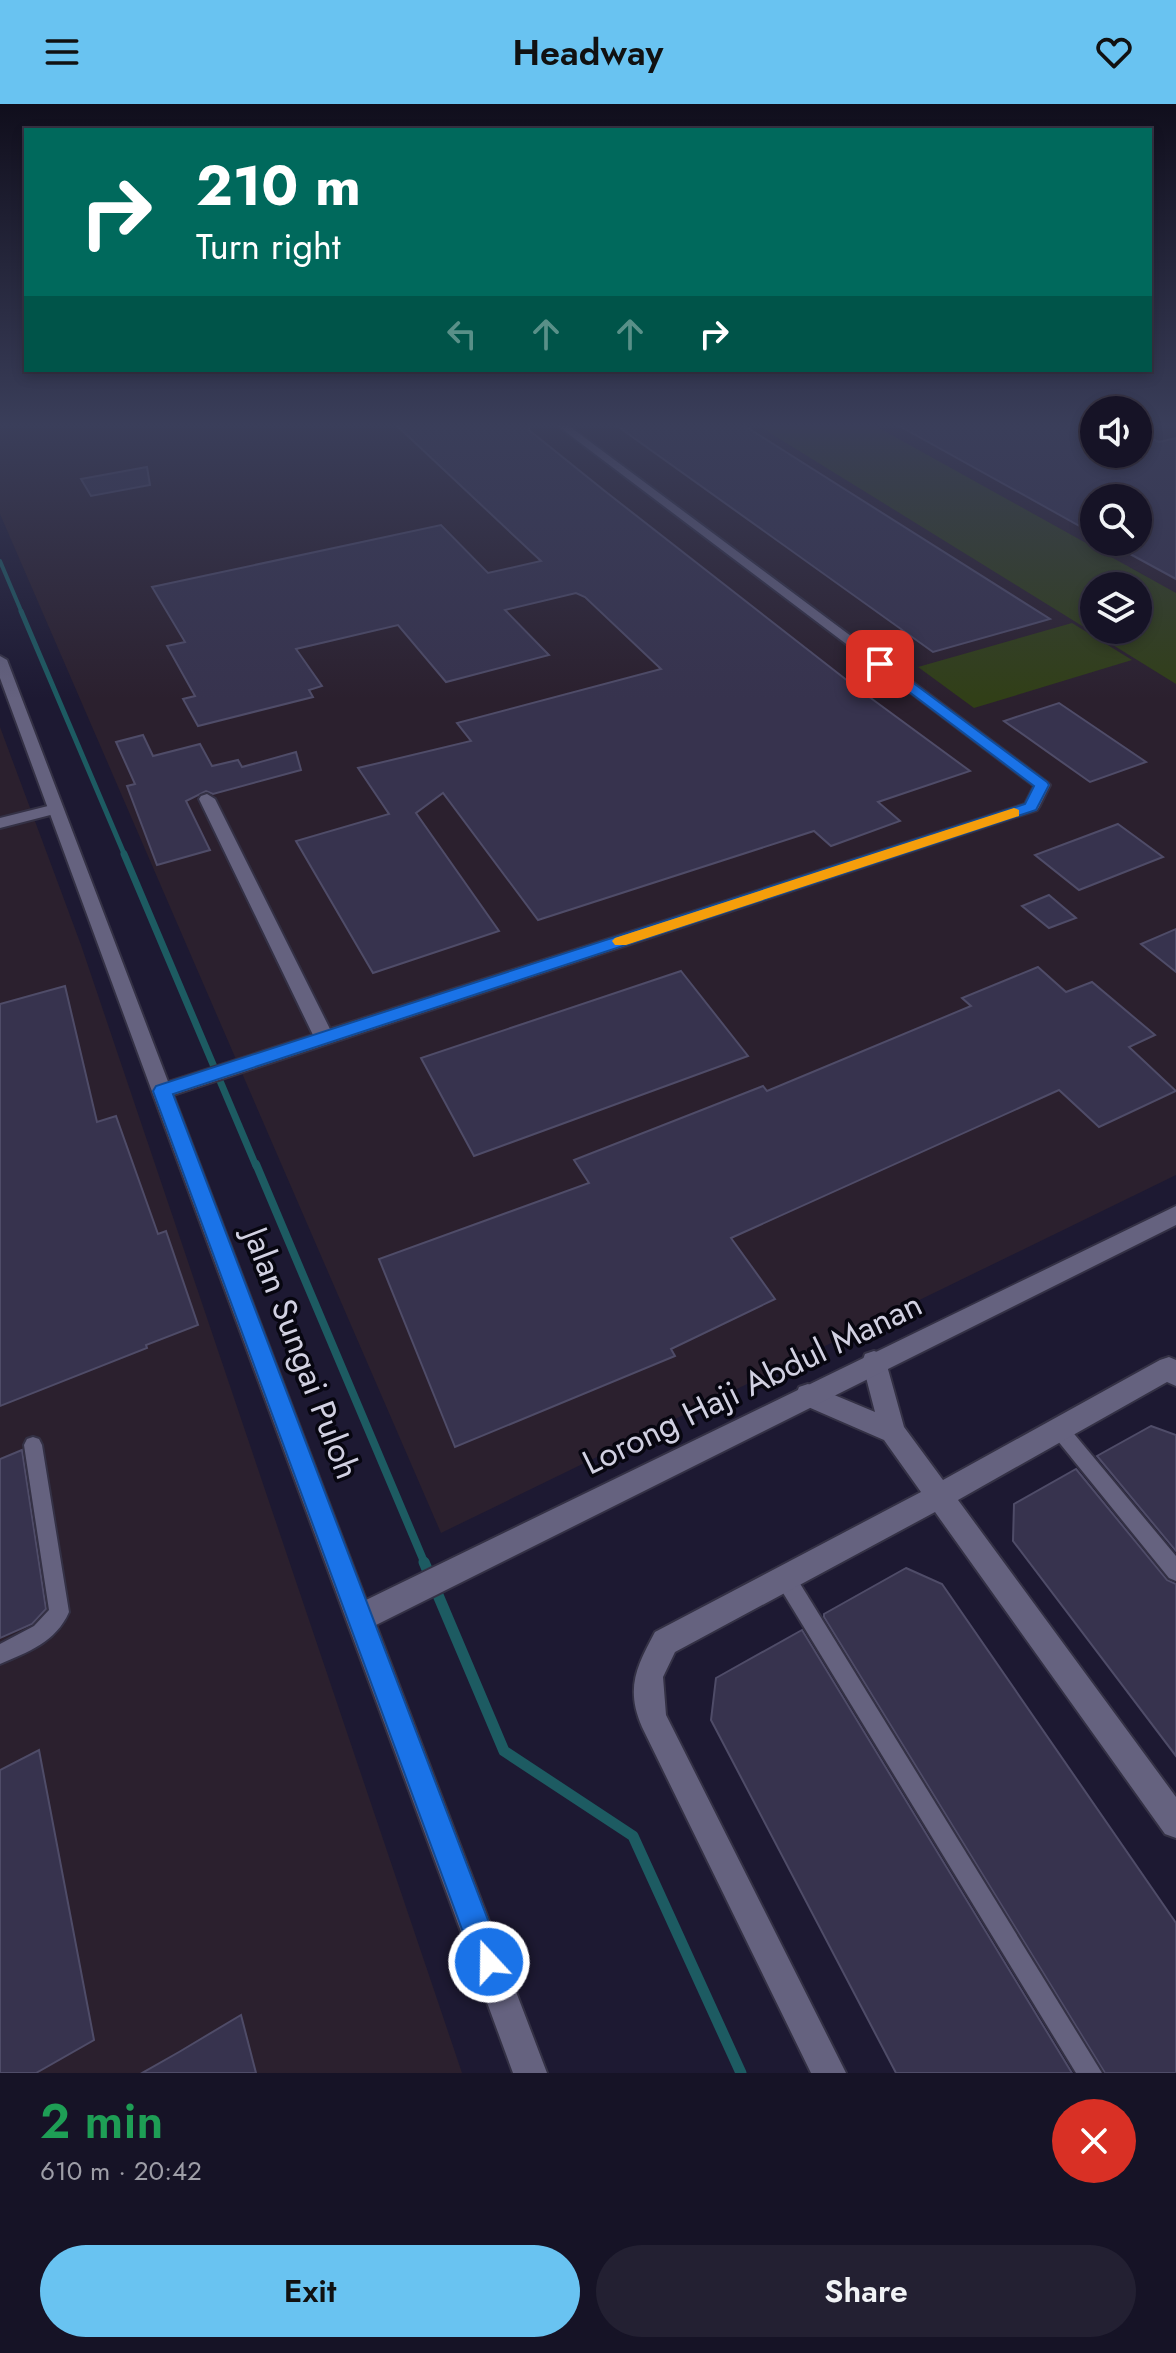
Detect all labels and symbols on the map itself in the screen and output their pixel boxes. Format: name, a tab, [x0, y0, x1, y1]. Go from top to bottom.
pin	[846, 630, 914, 698]
street label: Jalan Sungai Puloh	[230, 1217, 372, 1486]
street label: Lorong Haji Abdul Manan	[574, 1280, 930, 1487]
position arrow	[447, 1920, 531, 2004]

